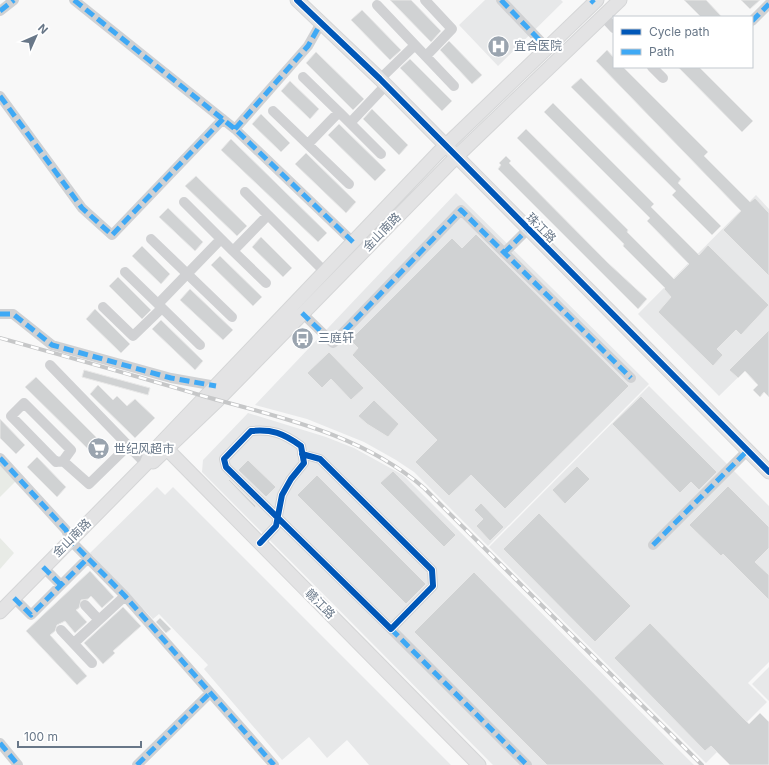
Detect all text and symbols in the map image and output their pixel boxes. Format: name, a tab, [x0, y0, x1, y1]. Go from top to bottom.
north arrow	[16, 16, 56, 56]
legend	[613, 16, 753, 68]
text: N	[35, 21, 51, 37]
text: Cycle path	[649, 24, 710, 39]
hospital icon: 宜合医院	[486, 33, 512, 59]
place label: 宜合医院	[514, 38, 562, 53]
text: Path	[649, 44, 674, 59]
street label: 金山南路	[360, 209, 404, 254]
street label: 珠江路	[523, 210, 559, 246]
bus stop icon: 三庭轩	[290, 325, 316, 351]
place label: 三庭轩	[318, 330, 354, 345]
supermarket icon: 世纪风超市	[86, 436, 112, 462]
place label: 世纪风超市	[114, 441, 174, 456]
street label: 金山南路	[49, 515, 94, 560]
street label: 赣江路	[302, 586, 338, 622]
scale bar	[18, 723, 141, 749]
text: 100 m	[24, 729, 58, 744]

